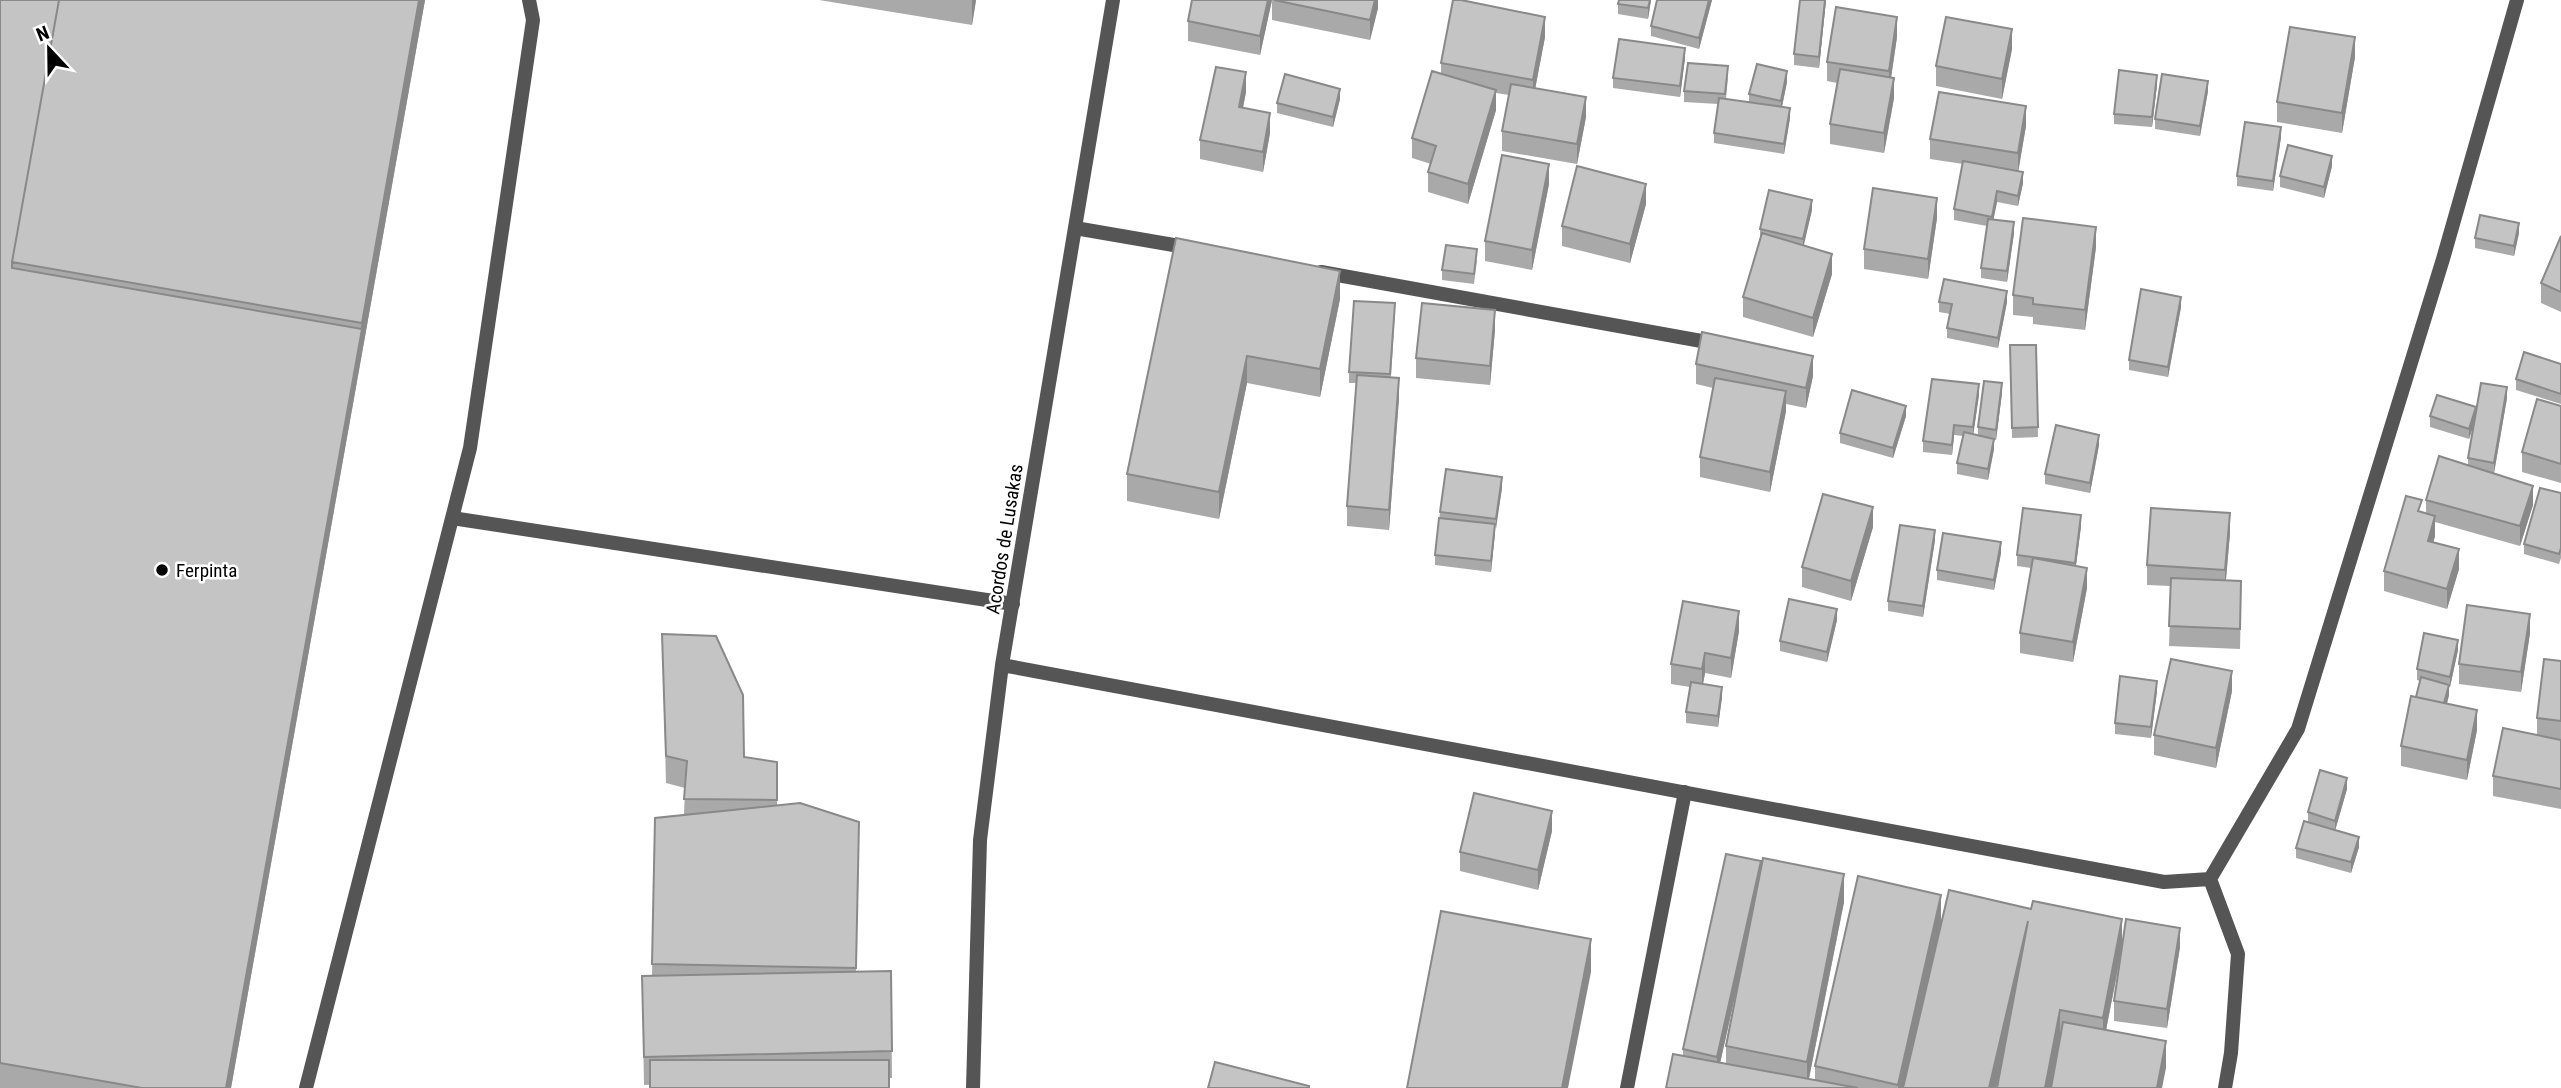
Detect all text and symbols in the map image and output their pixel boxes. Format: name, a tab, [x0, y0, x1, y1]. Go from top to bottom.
north arrow	[14, 14, 84, 84]
text: N	[33, 21, 53, 47]
street label: Acordos de Lusakas	[981, 462, 1028, 616]
place label: Ferpinta	[176, 559, 237, 582]
marker: Ferpinta	[154, 562, 170, 578]

